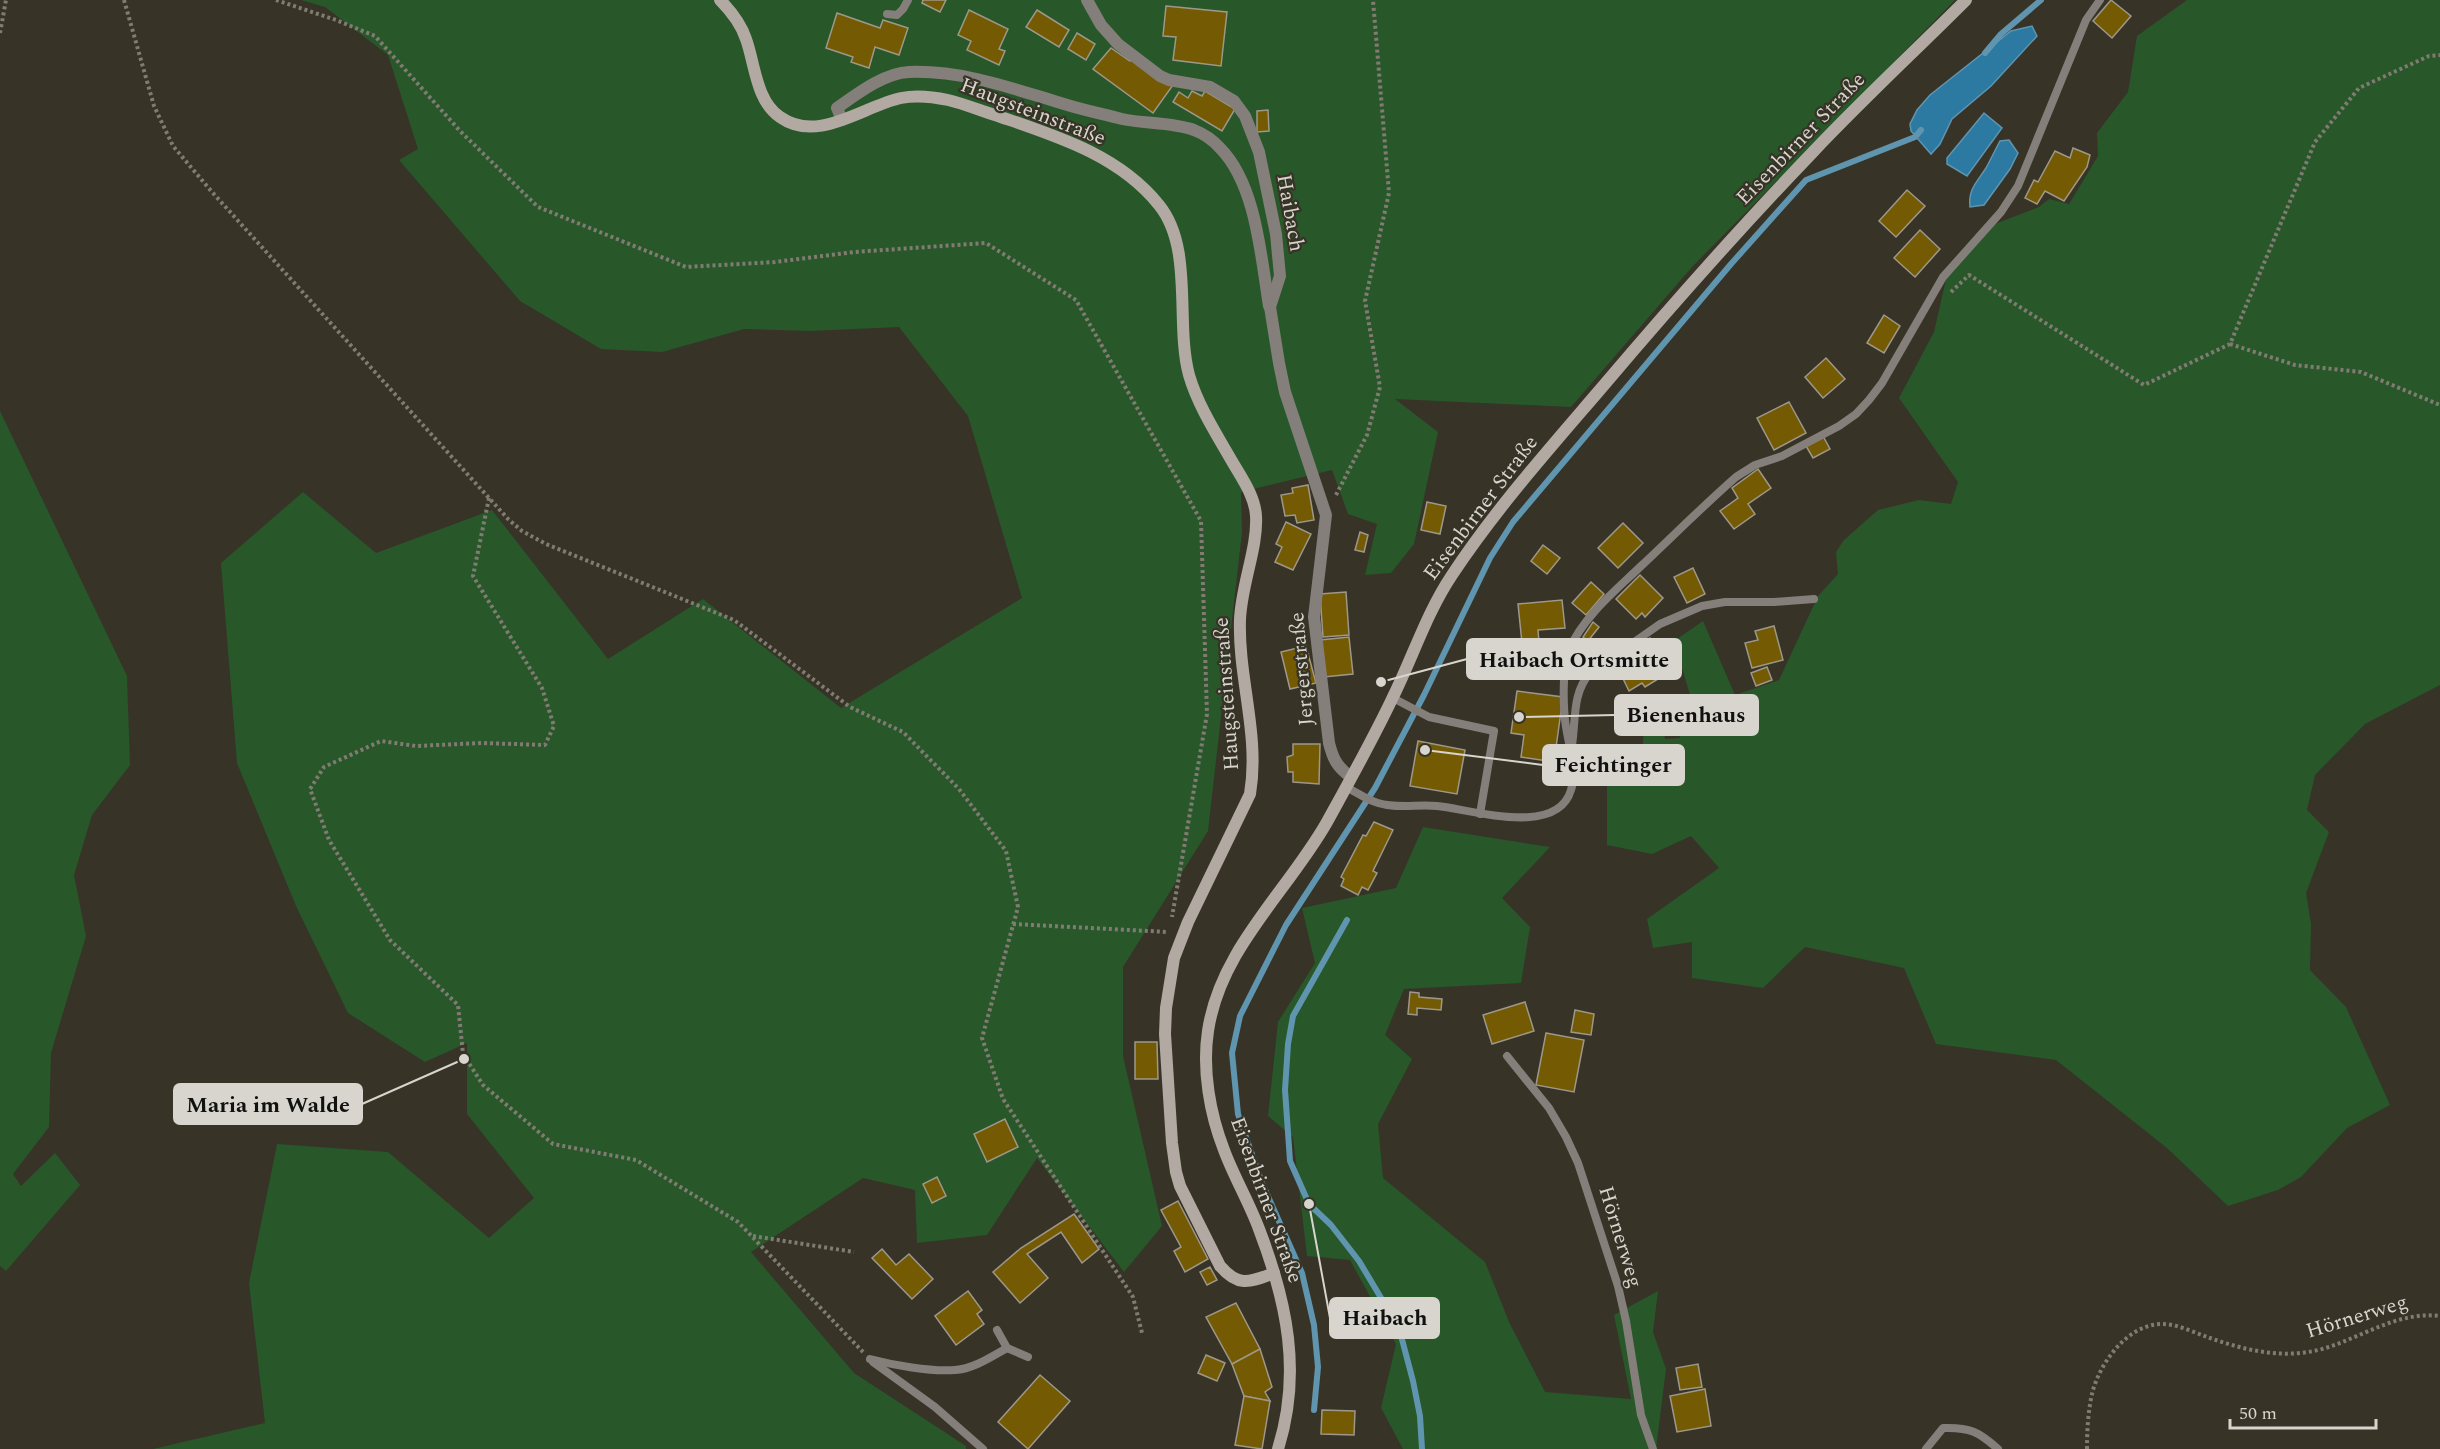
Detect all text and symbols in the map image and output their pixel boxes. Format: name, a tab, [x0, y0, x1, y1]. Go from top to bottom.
street label: Eisenbirner Straße	[1729, 65, 1873, 213]
street label: Haugsteinstraße	[956, 70, 1110, 154]
street label: Haibach	[1267, 172, 1313, 254]
street label: Eisenbirner Straße	[1416, 429, 1546, 587]
street label: Jergerstraße	[1281, 611, 1323, 727]
street label: Haugsteinstraße	[1206, 616, 1248, 772]
callout: Haibach Ortsmitte	[1467, 639, 1681, 679]
text: Haibach Ortsmitte	[1479, 644, 1669, 677]
callout: Bienenhaus	[1615, 695, 1758, 735]
text: Bienenhaus	[1626, 699, 1746, 732]
callout: Feichtinger	[1543, 745, 1684, 785]
text: Feichtinger	[1554, 749, 1672, 782]
callout: Maria im Walde	[174, 1084, 362, 1124]
text: Maria im Walde	[186, 1089, 350, 1122]
street label: Eisenbirner Straße	[1221, 1112, 1311, 1288]
street label: Hörnerweg	[1589, 1182, 1651, 1292]
street label: Hörnerweg	[2302, 1286, 2412, 1348]
callout: Haibach	[1330, 1298, 1439, 1338]
text: Haibach	[1342, 1302, 1428, 1335]
scale bar	[2230, 1392, 2376, 1430]
text: 50 m	[2239, 1400, 2277, 1427]

